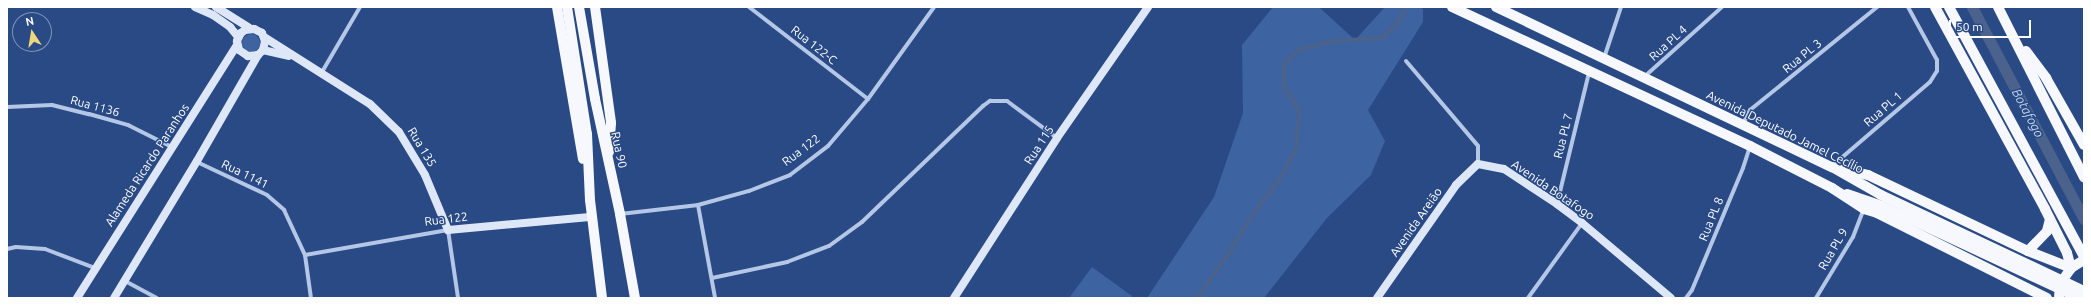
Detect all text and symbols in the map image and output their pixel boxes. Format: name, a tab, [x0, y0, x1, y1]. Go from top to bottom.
north arrow	[12, 12, 52, 52]
scale bar	[1951, 12, 2033, 38]
text: N	[24, 15, 35, 28]
text: 50 m	[1956, 20, 1983, 33]
street label: Rua PL 4	[1646, 22, 1690, 64]
street label: Rua 122-C	[788, 23, 840, 67]
street label: Rua PL 3	[1780, 36, 1824, 76]
water label: Botafogo	[2009, 86, 2047, 140]
street label: Avenida Deputado Jamel Cecílio	[1704, 88, 1866, 176]
street label: Rua PL 1	[1861, 88, 1905, 130]
street label: Rua 1136	[69, 93, 121, 119]
street label: Alameda Ricardo Paranhos	[102, 101, 192, 229]
street label: Rua PL 7	[1550, 112, 1576, 160]
street label: Rua 115	[1021, 123, 1057, 167]
street label: Rua 135	[405, 125, 439, 169]
street label: Rua 90	[608, 131, 630, 169]
street label: Rua 122	[779, 131, 823, 169]
street label: Rua 1141	[219, 157, 271, 191]
street label: Avenida Botafogo	[1509, 157, 1597, 223]
street label: Avenida Areião	[1387, 185, 1445, 259]
street label: Rua PL 8	[1696, 195, 1726, 243]
street label: Rua 122	[424, 209, 468, 229]
street label: Rua PL 9	[1815, 225, 1851, 273]

